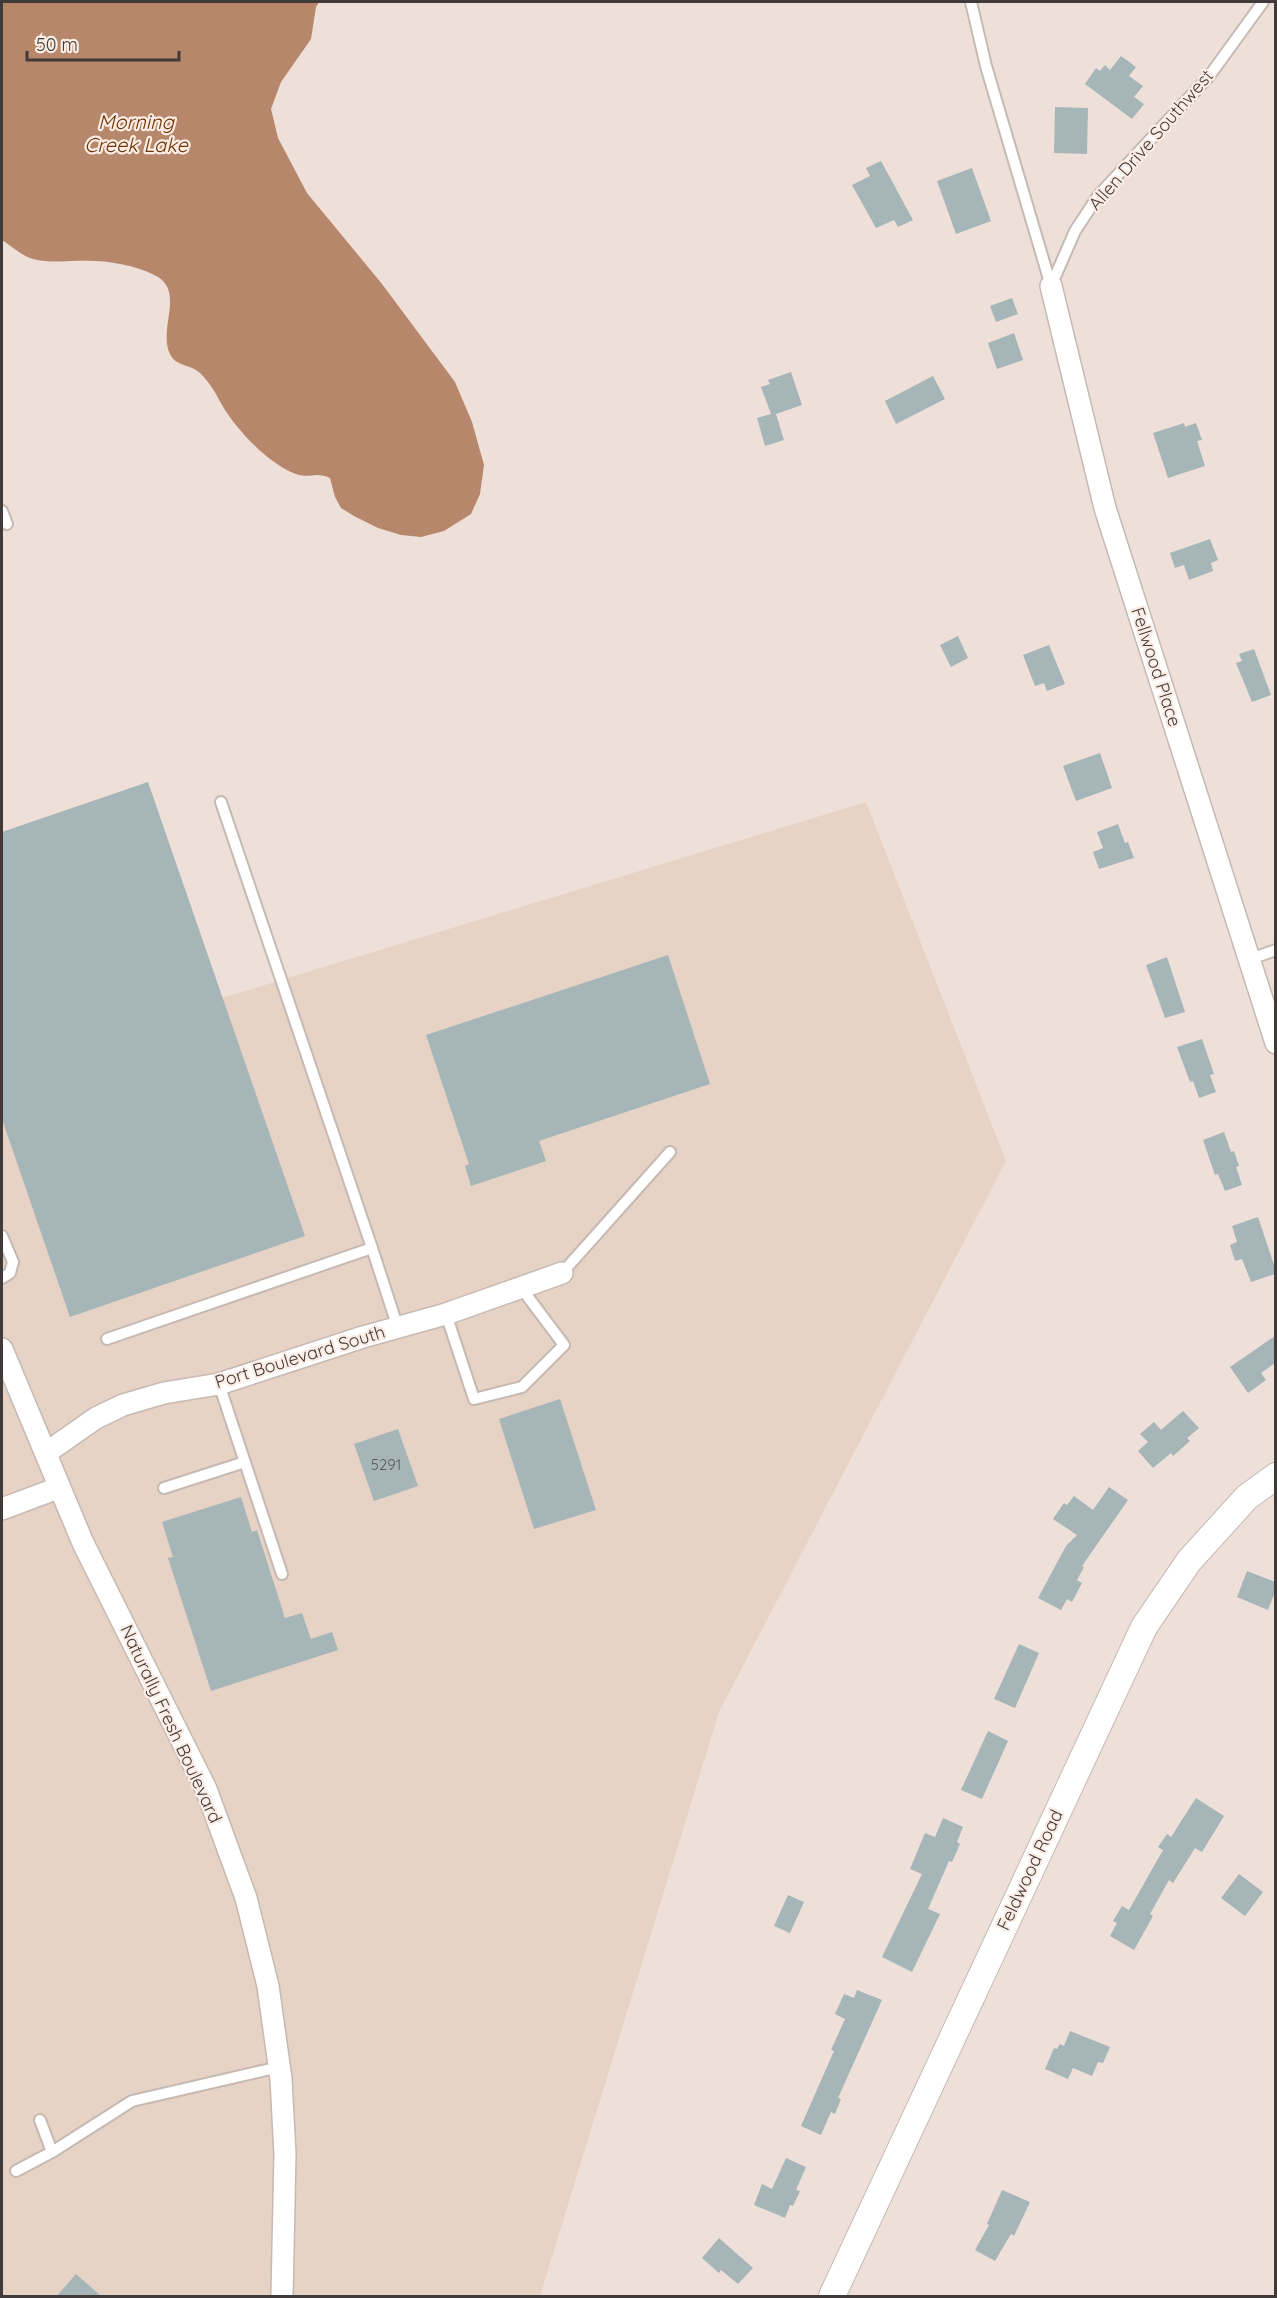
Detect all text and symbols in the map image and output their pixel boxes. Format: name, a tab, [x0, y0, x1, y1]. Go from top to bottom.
scale bar	[27, 24, 178, 62]
text: 50 m	[36, 33, 78, 56]
street label: Allen Drive Southwest	[1083, 64, 1218, 215]
water label: Morning Creek Lake	[84, 109, 188, 157]
street label: Fellwood Place	[1126, 604, 1187, 730]
street label: Port Boulevard South	[212, 1320, 388, 1393]
house number: 5291	[371, 1455, 401, 1474]
street label: Naturally Fresh Boulevard	[115, 1621, 228, 1827]
street label: Feldwood Road	[992, 1806, 1068, 1934]

